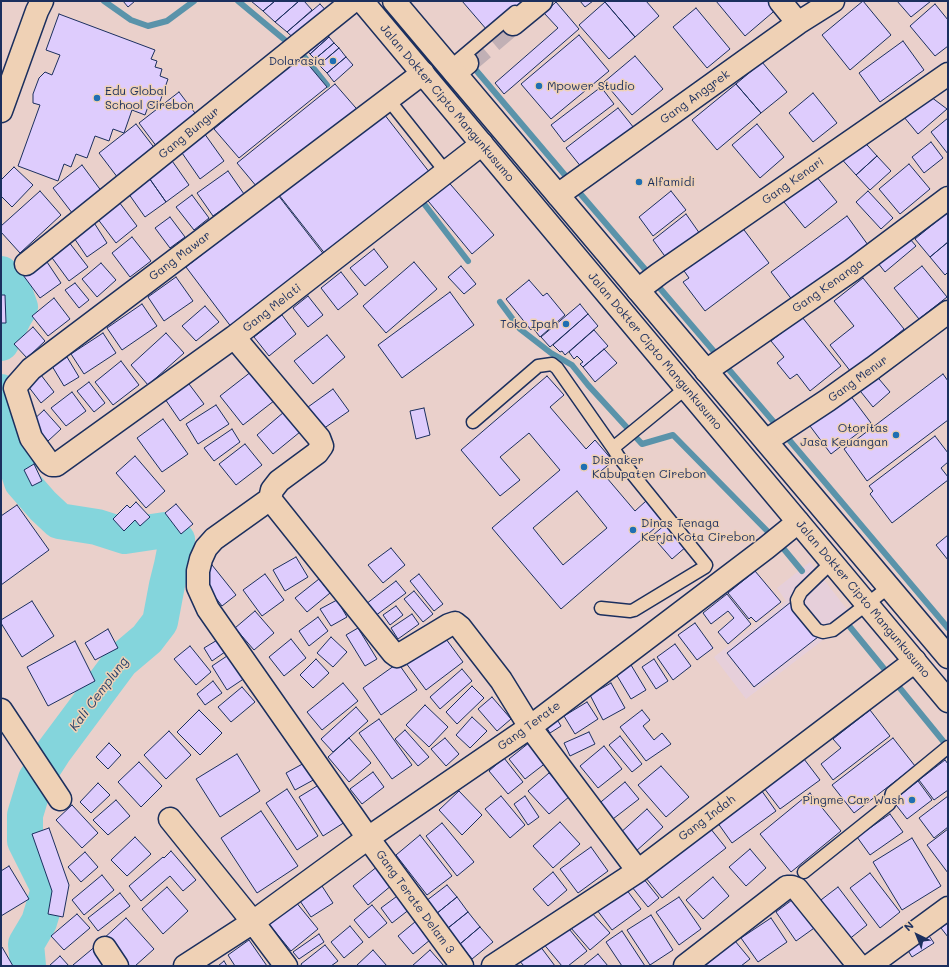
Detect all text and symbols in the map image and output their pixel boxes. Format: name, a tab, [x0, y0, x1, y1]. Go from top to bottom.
street label: Jalan Dokter Cipto Mangunkusumo	[377, 21, 517, 185]
place label: Dolarasia	[269, 54, 325, 68]
marker: Dolarasia	[328, 56, 338, 66]
street label: Gang Anggrek	[657, 67, 733, 127]
place label: Mpower Studio	[547, 79, 635, 93]
marker: Mpower Studio	[534, 81, 544, 91]
place label: Edu Global School Cirebon	[105, 84, 194, 112]
marker: Edu Global School Cirebon	[92, 93, 102, 103]
street label: Gang Bungur	[156, 104, 222, 162]
street label: Gang Kenari	[759, 154, 827, 208]
place label: Alfamidi	[647, 175, 695, 189]
marker: Alfamidi	[634, 177, 644, 187]
street label: Gang Mawar	[146, 228, 214, 284]
street label: Gang Kenanga	[790, 256, 866, 316]
street label: Jalan Dokter Cipto Mangunkusumo	[585, 269, 725, 433]
street label: Gang Melati	[240, 281, 304, 335]
place label: Toko Ipah	[500, 317, 558, 331]
marker: Toko Ipah	[561, 319, 571, 329]
street label: Gang Menur	[825, 353, 891, 405]
place label: Otoritas Jasa Keuangan	[800, 421, 888, 449]
marker: Otoritas Jasa Keuangan	[891, 430, 901, 440]
place label: Disnaker Kabupaten Cirebon	[592, 453, 706, 481]
marker: Disnaker Kabupaten Cirebon	[579, 462, 589, 472]
place label: Dinas Tenaga Kerja Kota Cirebon	[641, 516, 755, 544]
street label: Jalan Dokter Cipto Mangunkusumo	[793, 517, 933, 681]
marker: Dinas Tenaga Kerja Kota Cirebon	[628, 525, 638, 535]
water label: Kali Cemplung	[66, 654, 132, 734]
street label: Gang Terate	[495, 698, 563, 754]
street label: Gang Indah	[676, 792, 738, 844]
place label: P!ngme Car Wash	[803, 793, 904, 807]
marker: P!ngme Car Wash	[907, 795, 917, 805]
street label: Gang Terate Delam 3	[373, 847, 457, 957]
north arrow	[897, 915, 937, 955]
text: N	[900, 918, 917, 934]

